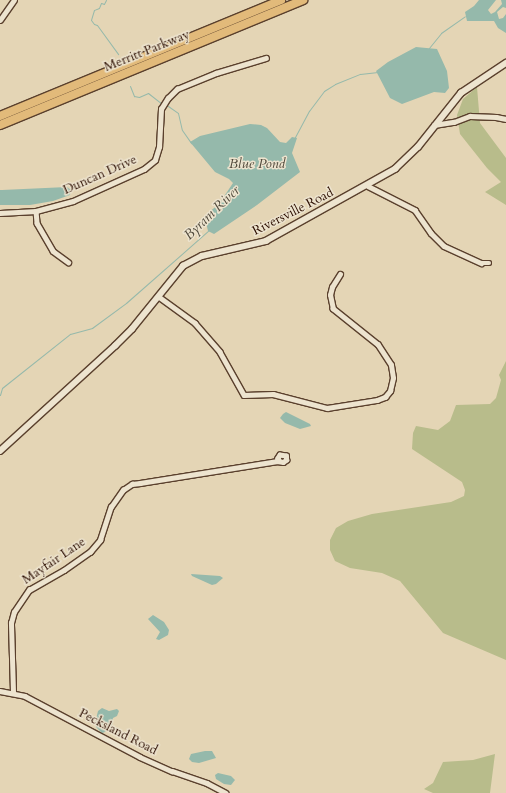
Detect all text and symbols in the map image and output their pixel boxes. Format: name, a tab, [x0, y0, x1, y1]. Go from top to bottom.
street label: Merritt Parkway	[102, 27, 192, 75]
street label: Duncan Drive	[61, 152, 139, 198]
water label: Blue Pond	[229, 156, 285, 172]
water label: Byram River	[181, 182, 243, 244]
street label: Riversville Road	[250, 185, 336, 239]
street label: Mayfair Lane	[19, 534, 89, 588]
street label: Pecksland Road	[76, 706, 160, 758]

